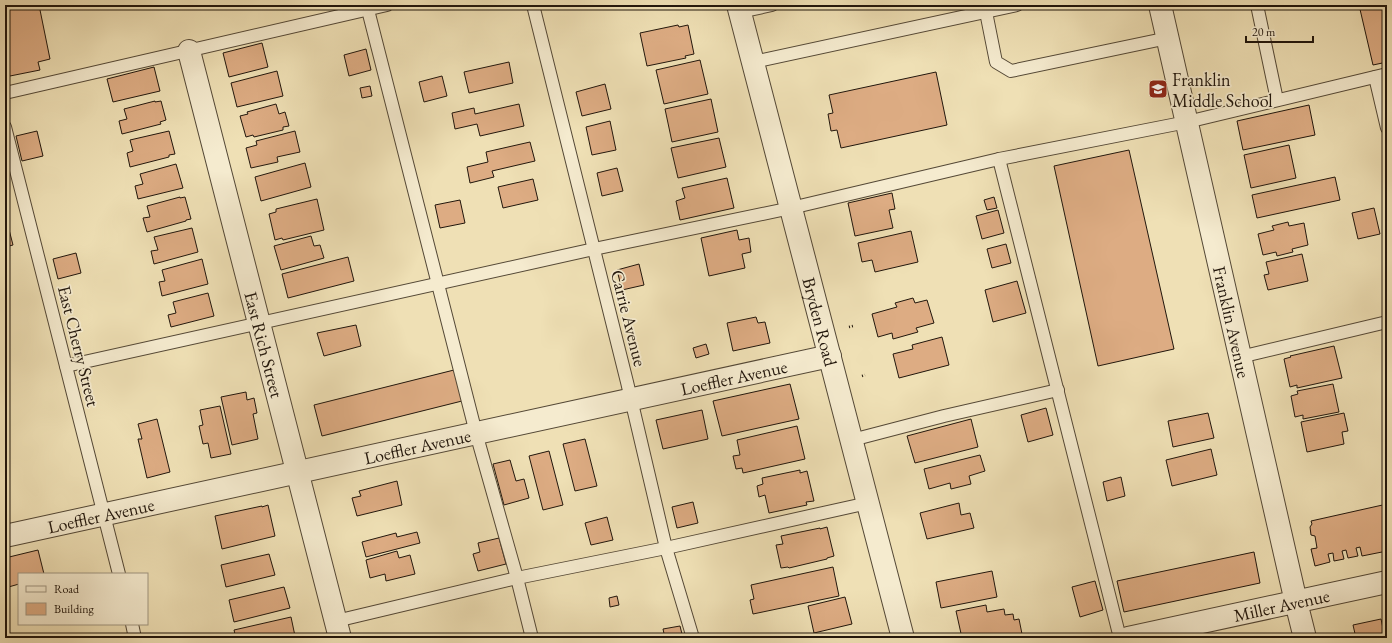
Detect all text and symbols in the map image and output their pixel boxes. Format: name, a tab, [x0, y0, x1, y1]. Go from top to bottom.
scale bar	[1246, 18, 1313, 44]
text: 20 m	[1252, 24, 1276, 40]
place label: Franklin Middle School	[1172, 68, 1273, 112]
school or university icon: Franklin Middle School	[1147, 78, 1169, 100]
street label: Franklin Avenue	[1208, 264, 1256, 380]
street label: Carrie Avenue	[606, 267, 652, 369]
street label: Bryden Road	[798, 274, 843, 369]
street label: East Cherry Street	[53, 283, 105, 409]
street label: East Rich Street	[240, 289, 289, 400]
street label: Loeffler Avenue	[678, 354, 789, 400]
street label: Loeffler Avenue	[362, 423, 473, 469]
street label: Loeffler Avenue	[45, 492, 156, 538]
legend	[18, 573, 148, 625]
text: Road	[54, 581, 80, 597]
street label: Miller Avenue	[1231, 583, 1332, 626]
text: Building	[54, 601, 95, 617]

